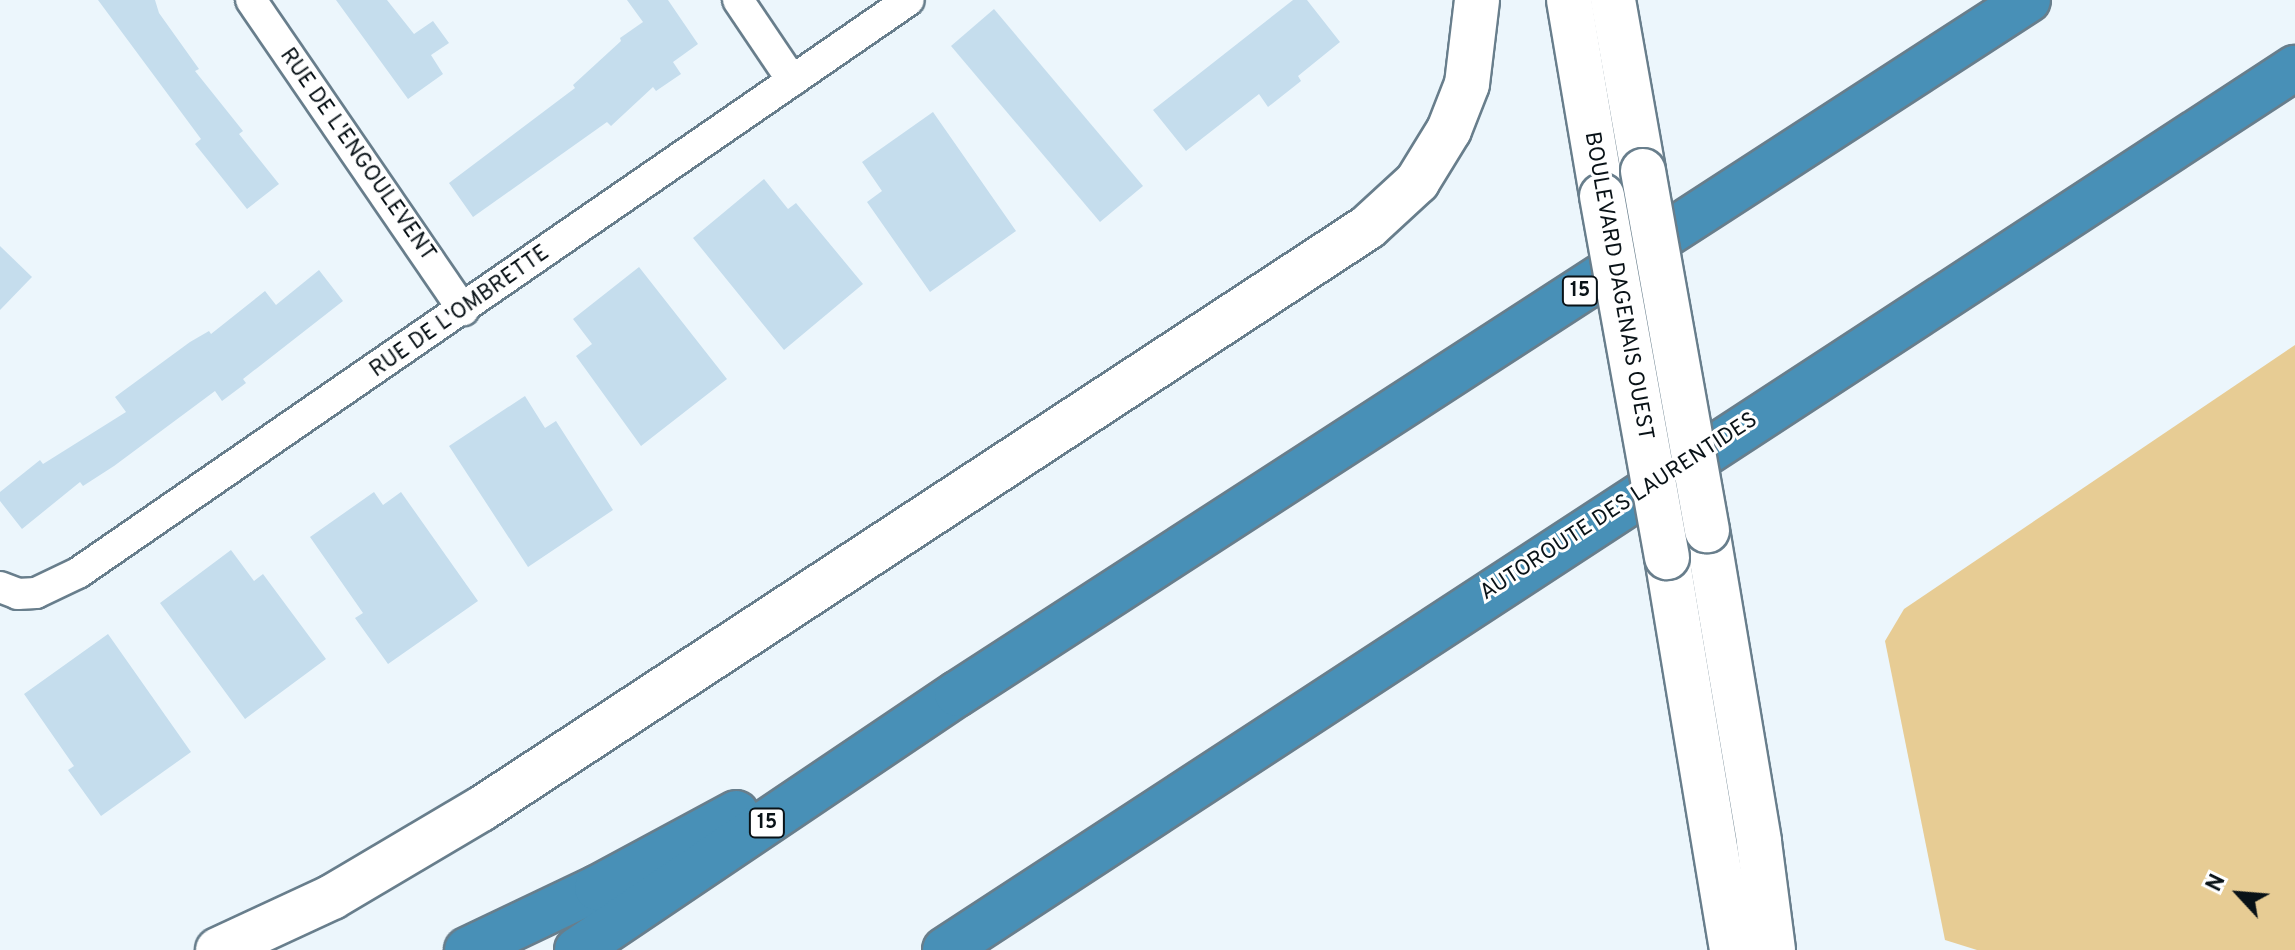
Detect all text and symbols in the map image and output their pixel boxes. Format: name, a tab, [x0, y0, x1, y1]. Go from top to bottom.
street label: RUE DE L'ENGOULEVENT	[273, 44, 441, 266]
street label: BOULEVARD DAGENAIS OUEST	[1578, 130, 1658, 442]
street label: RUE DE L'OMBRETTE	[365, 240, 555, 384]
road number: 15	[1560, 275, 1600, 307]
street label: AUTOROUTE DES LAURENTIDES	[1475, 407, 1763, 607]
road number: 15	[747, 807, 787, 839]
north arrow	[2199, 854, 2279, 934]
text: N	[2201, 870, 2233, 896]

